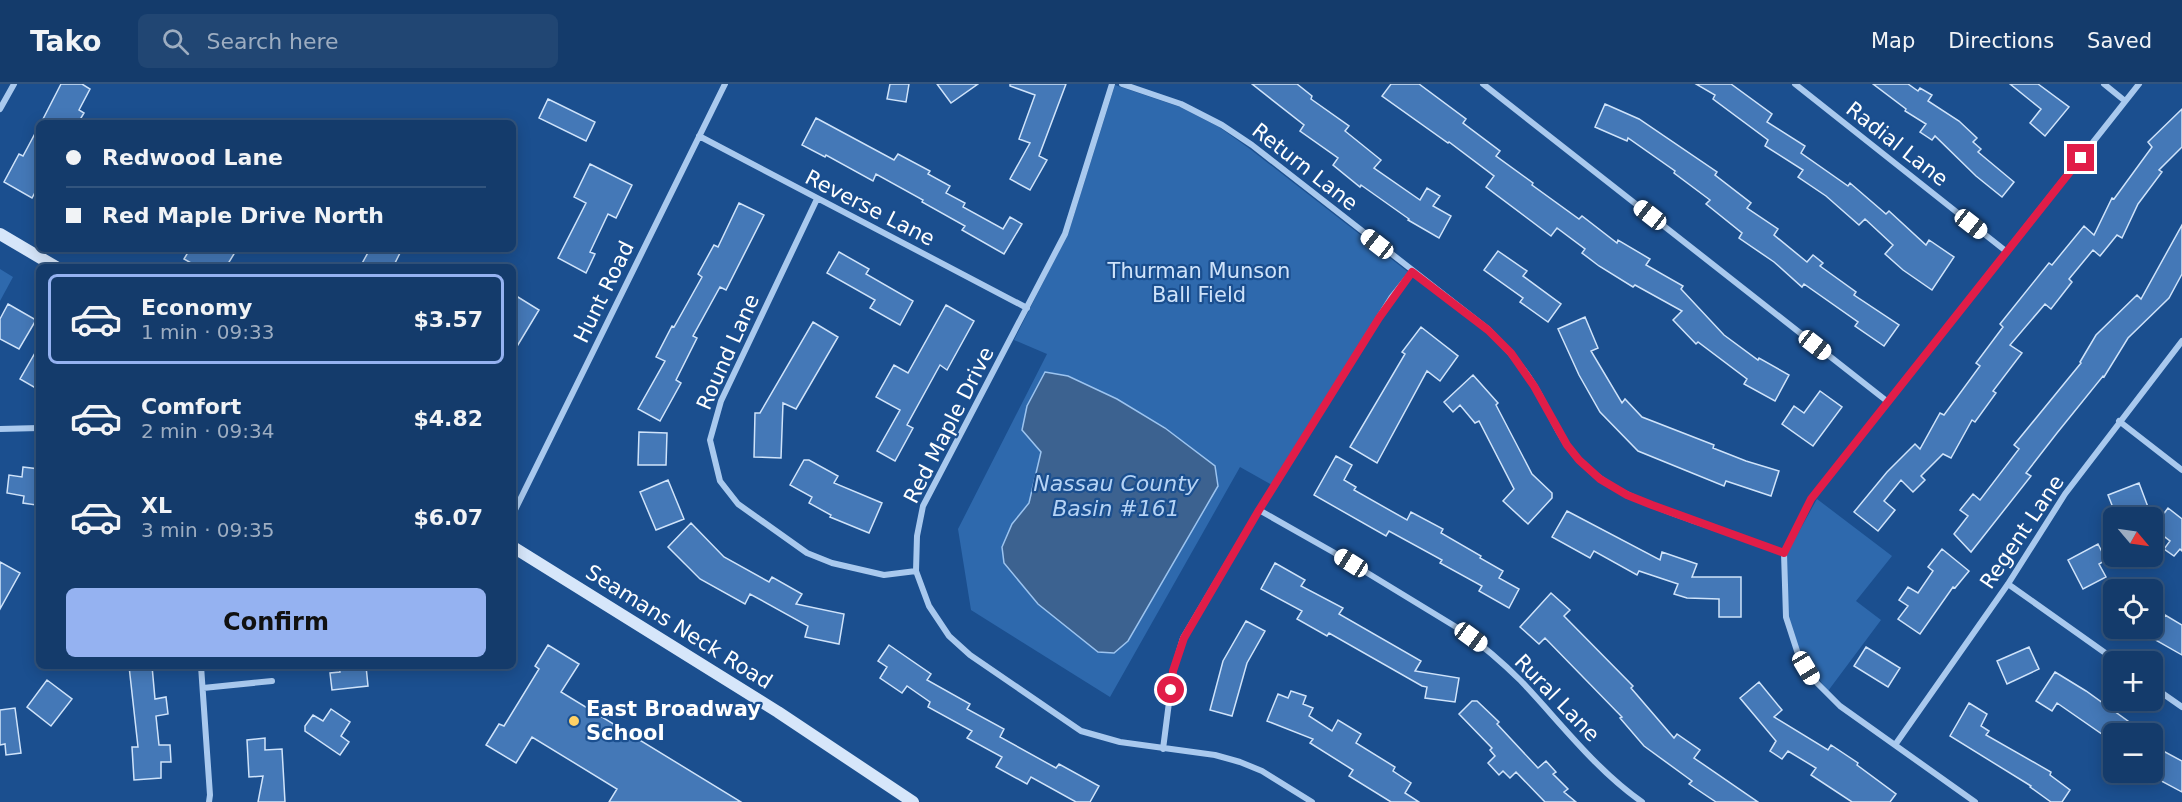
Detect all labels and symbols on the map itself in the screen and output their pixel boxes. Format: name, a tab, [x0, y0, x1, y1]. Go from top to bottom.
street label: Radial Lane	[1841, 97, 1953, 191]
street label: Return Lane	[1248, 118, 1362, 216]
route end	[2067, 144, 2094, 171]
street label: Reverse Lane	[801, 165, 939, 251]
car	[1630, 197, 1670, 233]
car	[1951, 206, 1991, 242]
car	[1357, 226, 1397, 262]
street label: Hunt Road	[569, 237, 639, 347]
park label: Thurman Munson Ball Field	[1107, 259, 1290, 307]
street label: Round Lane	[692, 291, 764, 413]
car	[1795, 327, 1835, 363]
street label: Red Maple Drive	[899, 343, 999, 507]
water label: Nassau County Basin #161	[1033, 471, 1200, 521]
street label: Regent Lane	[1975, 471, 2069, 593]
north arrow	[2103, 507, 2163, 567]
car	[1331, 546, 1371, 580]
street label: Seamans Neck Road	[581, 560, 777, 694]
car	[1451, 619, 1491, 655]
car	[1789, 648, 1823, 688]
street label: Rural Lane	[1510, 649, 1604, 747]
route start	[1157, 676, 1184, 703]
place label: East Broadway School	[586, 697, 761, 745]
marker: East Broadway School	[567, 714, 581, 728]

